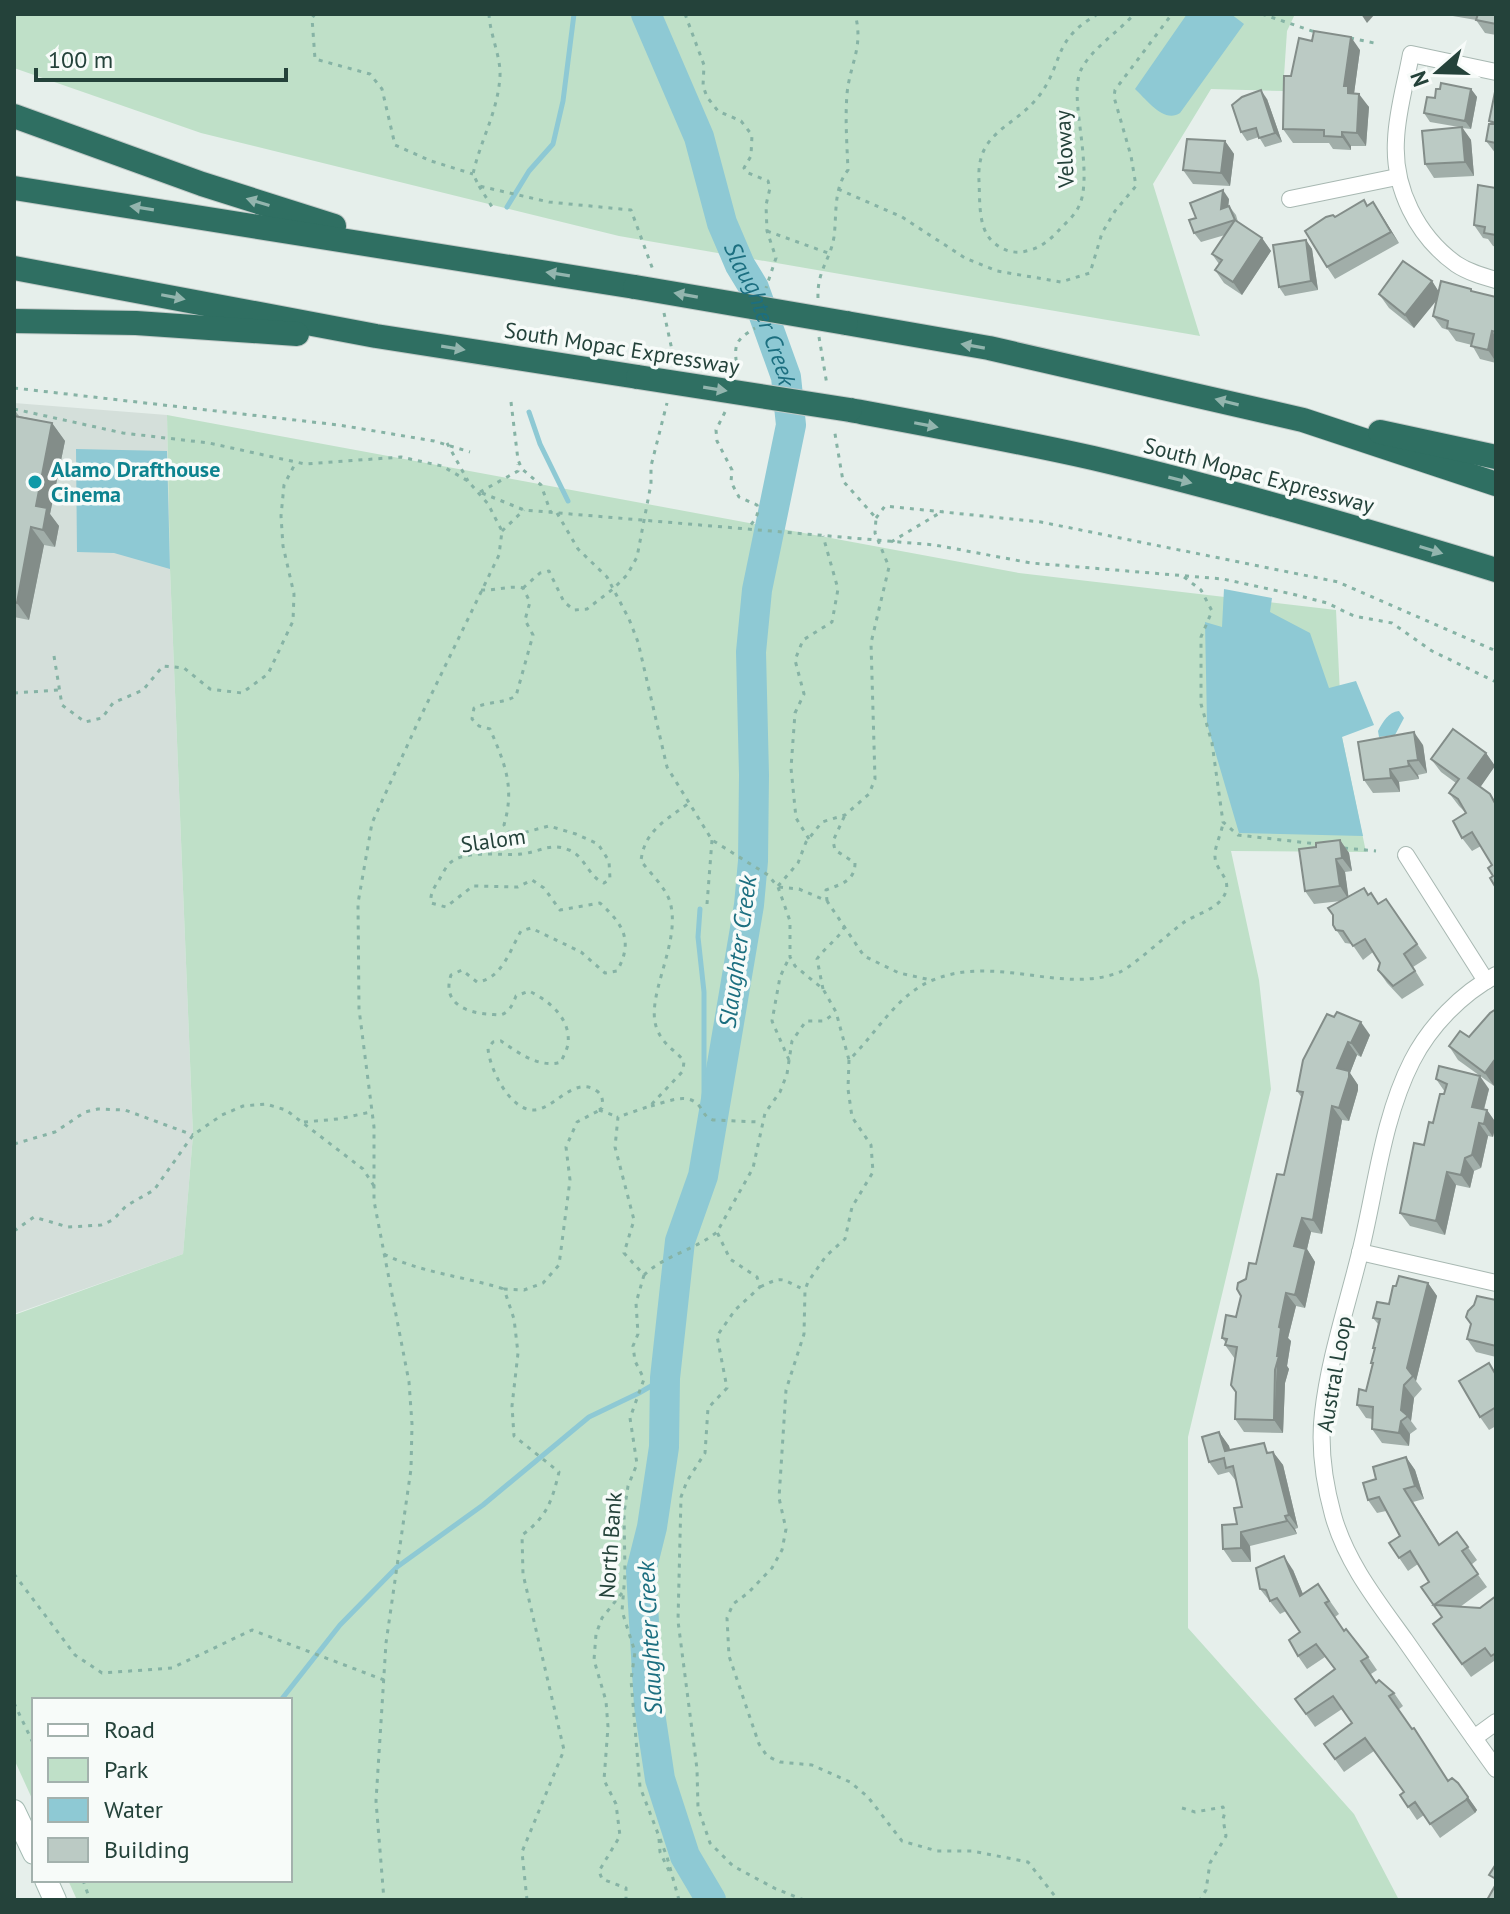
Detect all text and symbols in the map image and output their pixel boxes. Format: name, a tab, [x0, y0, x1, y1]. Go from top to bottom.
scale bar	[36, 32, 286, 82]
north arrow	[1398, 32, 1478, 112]
text: 100 m	[48, 44, 113, 75]
text: N	[1404, 67, 1435, 90]
street label: Veloway	[1048, 109, 1080, 190]
one-way arrow	[246, 195, 270, 208]
one-way arrow	[129, 201, 154, 214]
water label: Slaughter Creek	[717, 237, 803, 388]
one-way arrow	[545, 268, 570, 280]
one-way arrow	[673, 289, 698, 301]
one-way arrow	[161, 291, 186, 304]
street label: South Mopac Expressway	[503, 316, 742, 381]
one-way arrow	[961, 339, 986, 351]
one-way arrow	[440, 342, 465, 355]
one-way arrow	[703, 383, 728, 396]
one-way arrow	[1214, 395, 1239, 408]
one-way arrow	[914, 419, 939, 431]
street label: South Mopac Expressway	[1141, 431, 1378, 519]
place label: Alamo Drafthouse Cinema	[51, 455, 220, 508]
marker: Alamo Drafthouse Cinema	[26, 473, 44, 491]
one-way arrow	[1168, 474, 1193, 486]
one-way arrow	[1419, 544, 1443, 557]
street label: Slalom	[459, 822, 527, 858]
water label: Slaughter Creek	[711, 873, 764, 1030]
street label: Austral Loop	[1310, 1314, 1358, 1434]
street label: North Bank	[592, 1490, 628, 1599]
water label: Slaughter Creek	[630, 1559, 669, 1715]
legend	[32, 1698, 292, 1882]
text: Road	[104, 1714, 155, 1745]
text: Park	[104, 1754, 149, 1785]
text: Water	[104, 1794, 163, 1825]
text: Building	[104, 1834, 190, 1865]

